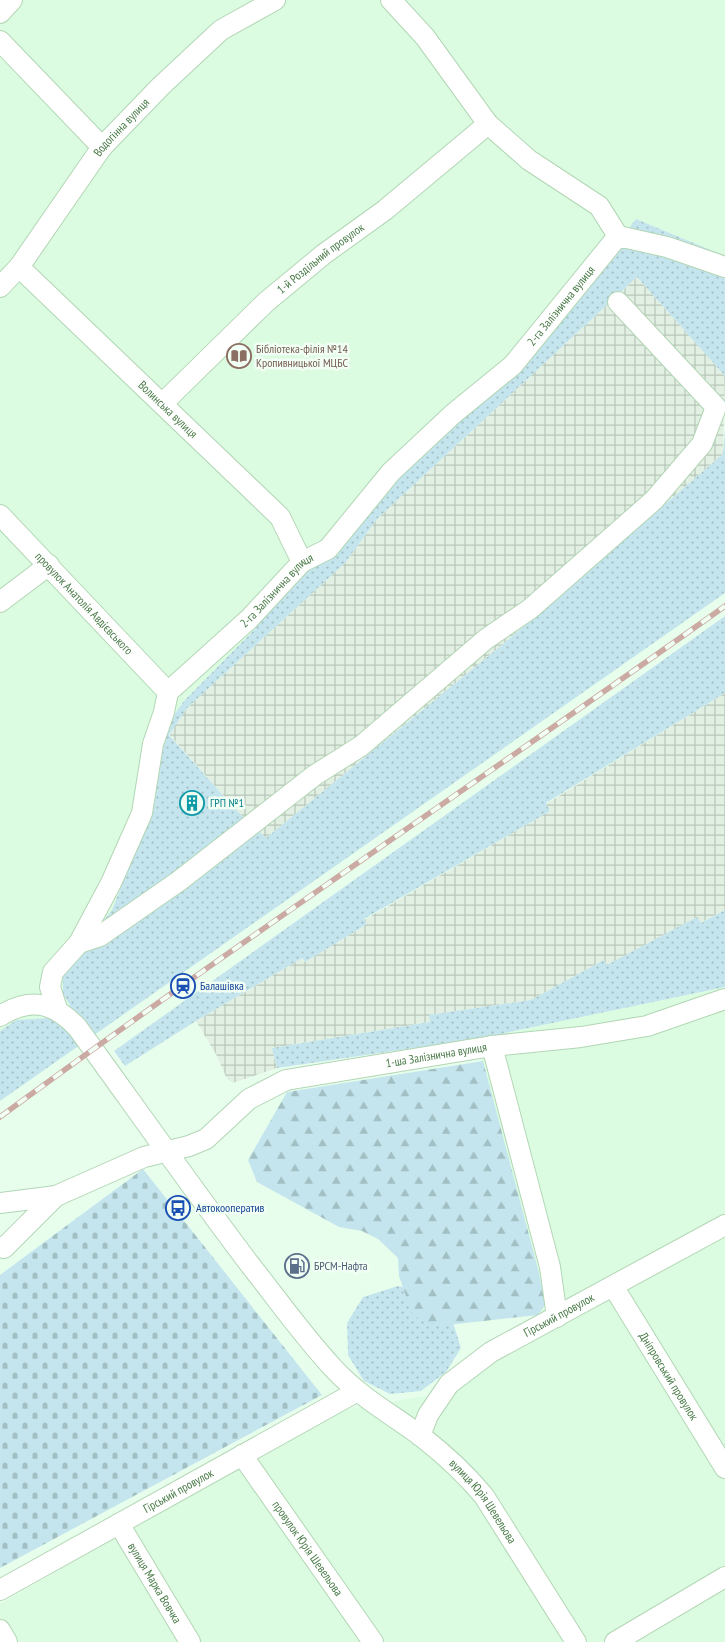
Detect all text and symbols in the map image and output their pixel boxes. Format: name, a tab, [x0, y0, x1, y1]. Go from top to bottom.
street label: Водогінна вулиця	[90, 95, 152, 159]
street label: 1-й Роздільний провулок	[274, 219, 367, 297]
street label: 2-га Залізнична вулиця	[524, 262, 598, 349]
place label: Бібліотека-філія №14 Кропивницької МЦБС	[256, 341, 349, 370]
library icon: Бібліотека-філія №14 Кропивницької МЦБС	[226, 343, 252, 369]
street label: Волинська вулиця	[135, 377, 201, 441]
street label: провулок Анатолія Авдієвського	[32, 549, 137, 658]
street label: 2-га Залізнична вулиця	[237, 550, 316, 631]
building icon: ГРП №1	[179, 790, 205, 816]
place label: ГРП №1	[210, 795, 244, 810]
station icon: Балашівка	[170, 973, 196, 999]
place label: Балашівка	[200, 978, 244, 993]
street label: 1-ша Залізнична вулиця	[384, 1039, 488, 1070]
bus stop icon: Автокооператив	[165, 1195, 191, 1221]
place label: Автокооператив	[196, 1200, 265, 1215]
fuel station icon: БРСМ-Нафта	[284, 1253, 310, 1279]
place label: БРСМ-Нафта	[314, 1258, 368, 1273]
street label: Гірський провулок	[521, 1289, 597, 1340]
street label: Дніпровський провулок	[636, 1329, 702, 1423]
street label: вулиця Юрія Шевельова	[446, 1456, 520, 1546]
street label: Гірський провулок	[140, 1465, 216, 1516]
street label: провулок Юрія Шевельова	[269, 1498, 346, 1599]
street label: вулиця Марка Вовчка	[125, 1540, 185, 1626]

